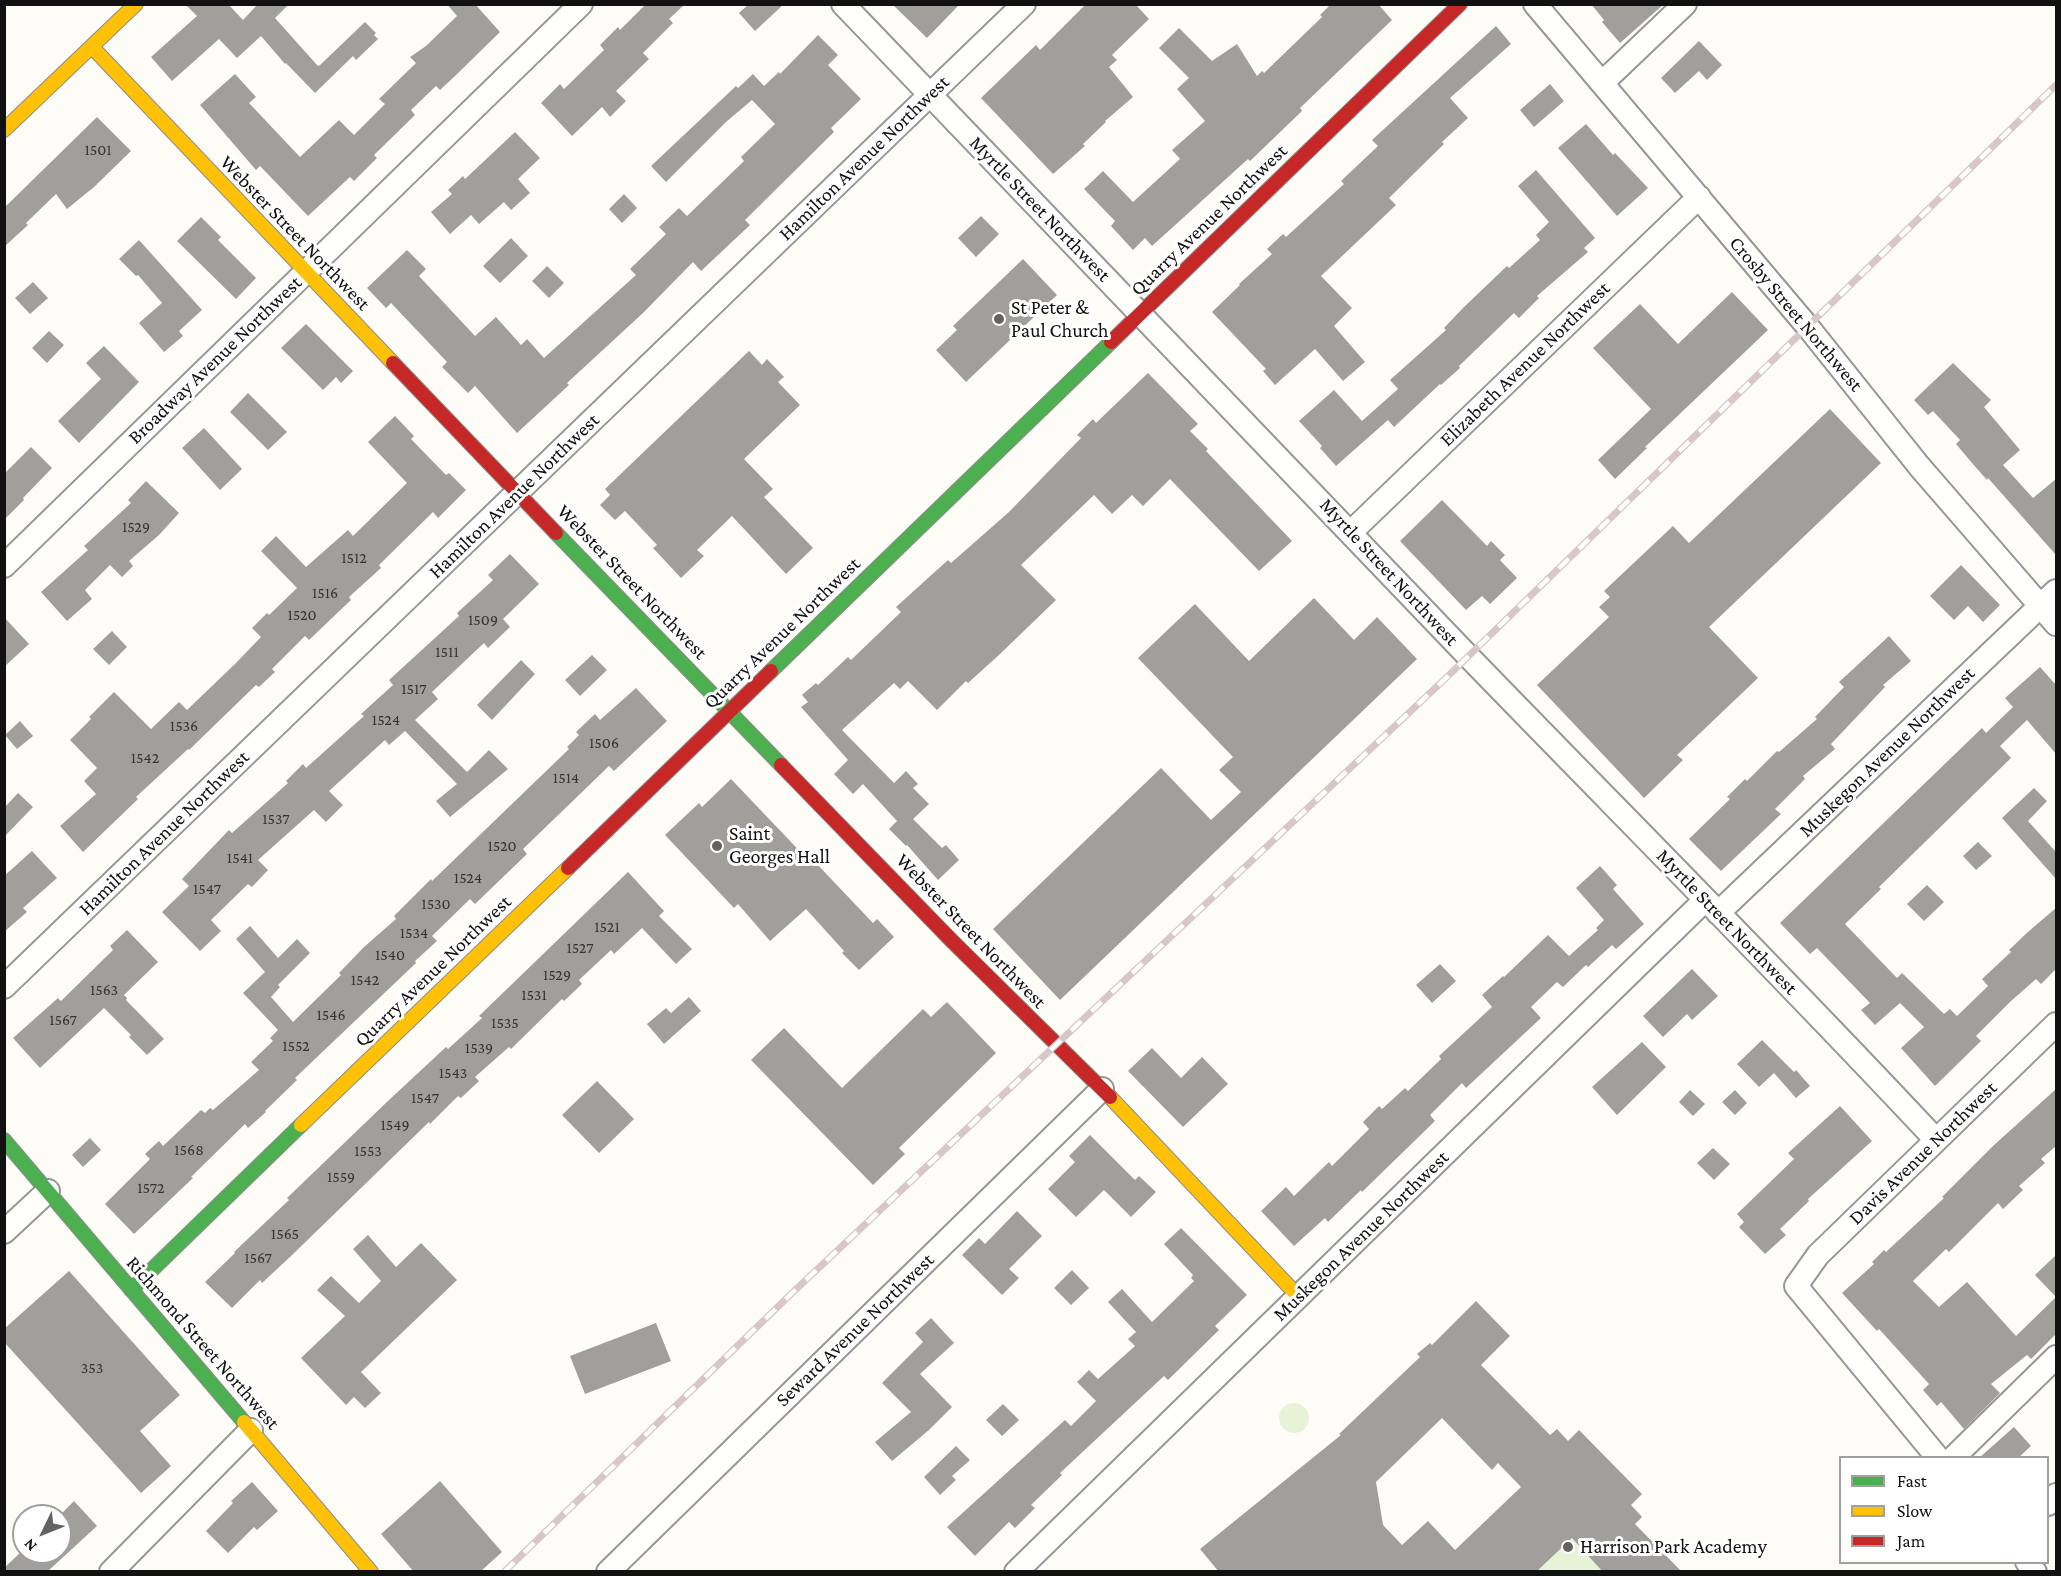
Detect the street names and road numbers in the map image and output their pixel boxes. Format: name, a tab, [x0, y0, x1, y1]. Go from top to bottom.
street label: Hamilton Avenue Northwest	[774, 70, 954, 246]
street label: Myrtle Street Northwest	[964, 131, 1116, 287]
street label: Quarry Avenue Northwest	[1126, 139, 1292, 301]
street label: Webster Street Northwest	[215, 150, 375, 316]
street label: Crosby Street Northwest	[1724, 232, 1868, 396]
street label: Broadway Avenue Northwest	[123, 271, 307, 449]
street label: Elizabeth Avenue Northwest	[1435, 276, 1615, 452]
street label: Hamilton Avenue Northwest	[424, 408, 604, 584]
street label: Myrtle Street Northwest	[1314, 493, 1464, 651]
street label: Webster Street Northwest	[552, 499, 712, 665]
street label: Quarry Avenue Northwest	[699, 552, 865, 714]
street label: Muskegon Avenue Northwest	[1794, 662, 1980, 842]
street label: Hamilton Avenue Northwest	[74, 745, 254, 921]
street label: Myrtle Street Northwest	[1651, 844, 1803, 1000]
street label: Webster Street Northwest	[891, 848, 1051, 1014]
street label: Quarry Avenue Northwest	[350, 890, 516, 1052]
street label: Davis Avenue Northwest	[1844, 1076, 2002, 1230]
street label: Muskegon Avenue Northwest	[1268, 1146, 1454, 1326]
street label: Seward Avenue Northwest	[771, 1248, 939, 1412]
street label: Richmond Street Northwest	[121, 1251, 285, 1435]

